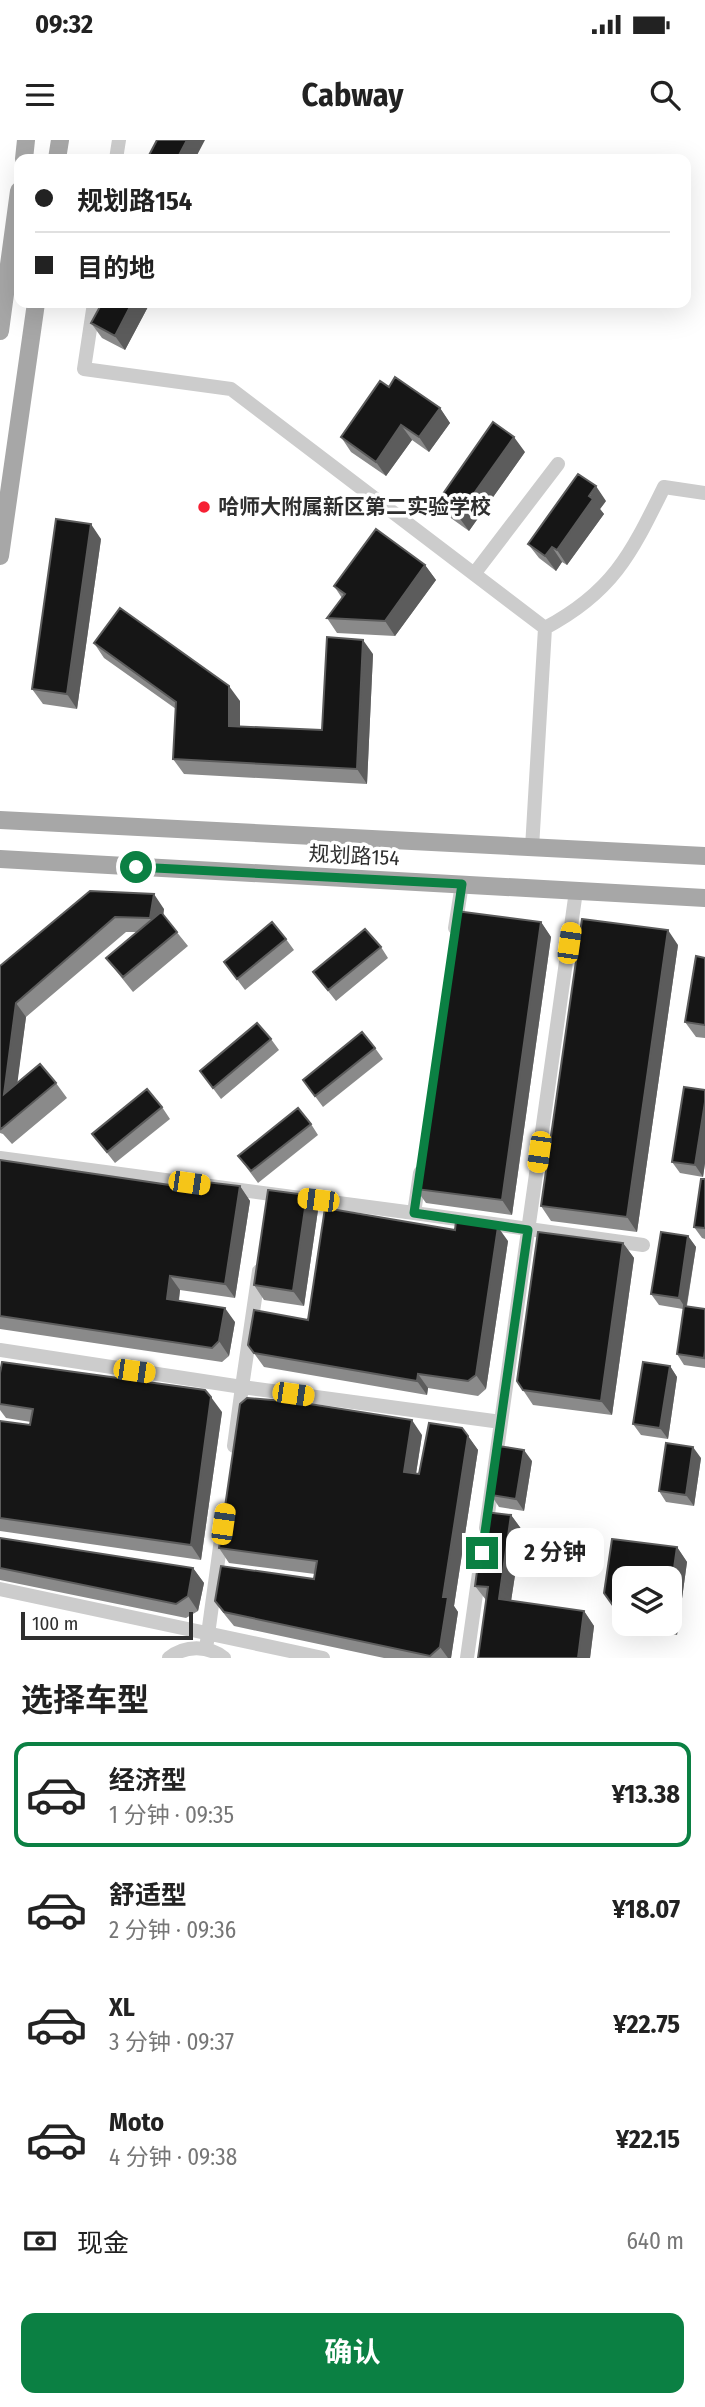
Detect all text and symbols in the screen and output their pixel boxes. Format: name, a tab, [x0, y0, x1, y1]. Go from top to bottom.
text: 09:32	[35, 9, 93, 40]
icon: menu	[21, 76, 59, 114]
text: Cabway	[302, 76, 403, 114]
icon: search	[646, 76, 684, 114]
text: 规划路154	[77, 186, 192, 217]
text: 目的地	[77, 253, 155, 284]
place label: 哈师大附属新区第二实验学校	[218, 494, 491, 520]
marker: 哈师大附属新区第二实验学校	[196, 499, 212, 515]
street label: 规划路154	[308, 841, 400, 871]
route start	[120, 851, 152, 883]
car	[556, 921, 583, 965]
car	[526, 1130, 553, 1174]
car	[167, 1170, 212, 1196]
car	[296, 1187, 341, 1213]
car	[112, 1358, 157, 1384]
car	[271, 1381, 316, 1407]
car	[210, 1502, 237, 1546]
callout: 2 分钟	[506, 1528, 604, 1578]
route end	[466, 1537, 498, 1569]
text: 2 分钟	[524, 1538, 586, 1566]
map controls	[612, 1566, 682, 1636]
button: layers	[612, 1566, 682, 1636]
scale bar	[21, 1609, 192, 1641]
text: 100 m	[32, 1612, 78, 1635]
text: 选择车型	[21, 1681, 149, 1719]
icon: car	[25, 1763, 88, 1826]
text: 经济型	[109, 1765, 187, 1796]
text: ¥13.38	[612, 1779, 680, 1810]
text: 1 分钟 · 09:35	[109, 1801, 234, 1829]
icon: car	[25, 1878, 88, 1941]
text: 舒适型	[109, 1880, 187, 1911]
text: ¥18.07	[612, 1894, 680, 1925]
text: 2 分钟 · 09:36	[109, 1916, 236, 1944]
text: XL	[109, 1992, 135, 2023]
icon: car	[25, 1993, 88, 2056]
text: ¥22.75	[613, 2009, 680, 2040]
text: 3 分钟 · 09:37	[109, 2028, 234, 2056]
text: Moto	[109, 2107, 164, 2138]
icon: car	[25, 2108, 88, 2171]
text: ¥22.15	[616, 2124, 680, 2155]
text: 4 分钟 · 09:38	[109, 2143, 237, 2171]
icon: cash	[21, 2222, 59, 2260]
text: 640 m	[626, 2227, 684, 2255]
text: 现金	[77, 2228, 129, 2259]
button: 确认	[21, 2313, 684, 2393]

